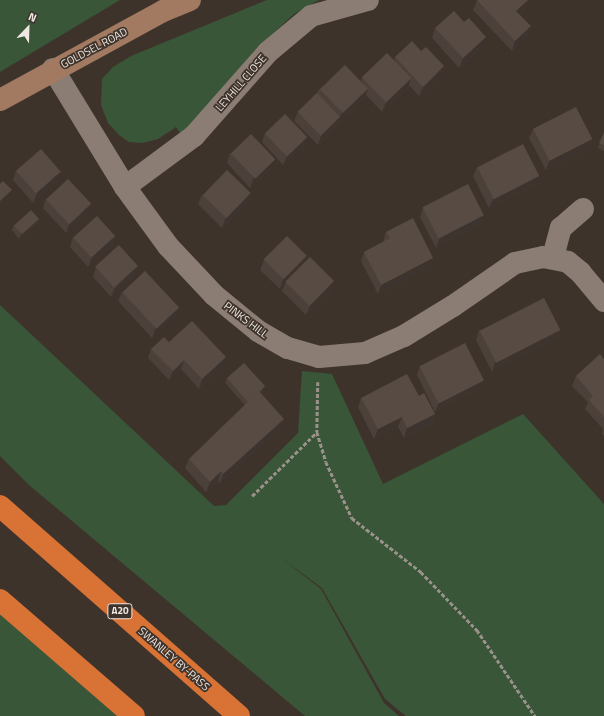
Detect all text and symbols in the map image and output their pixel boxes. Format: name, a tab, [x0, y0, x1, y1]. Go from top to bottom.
north arrow	[8, 8, 48, 48]
text: N	[26, 8, 39, 26]
street label: GOLDSEL ROAD	[58, 25, 130, 71]
street label: LEYHILL CLOSE	[213, 52, 269, 114]
street label: PINKS HILL	[221, 299, 271, 341]
road number: A20	[107, 603, 133, 619]
street label: SWANLEY BY-PASS	[136, 624, 212, 694]

